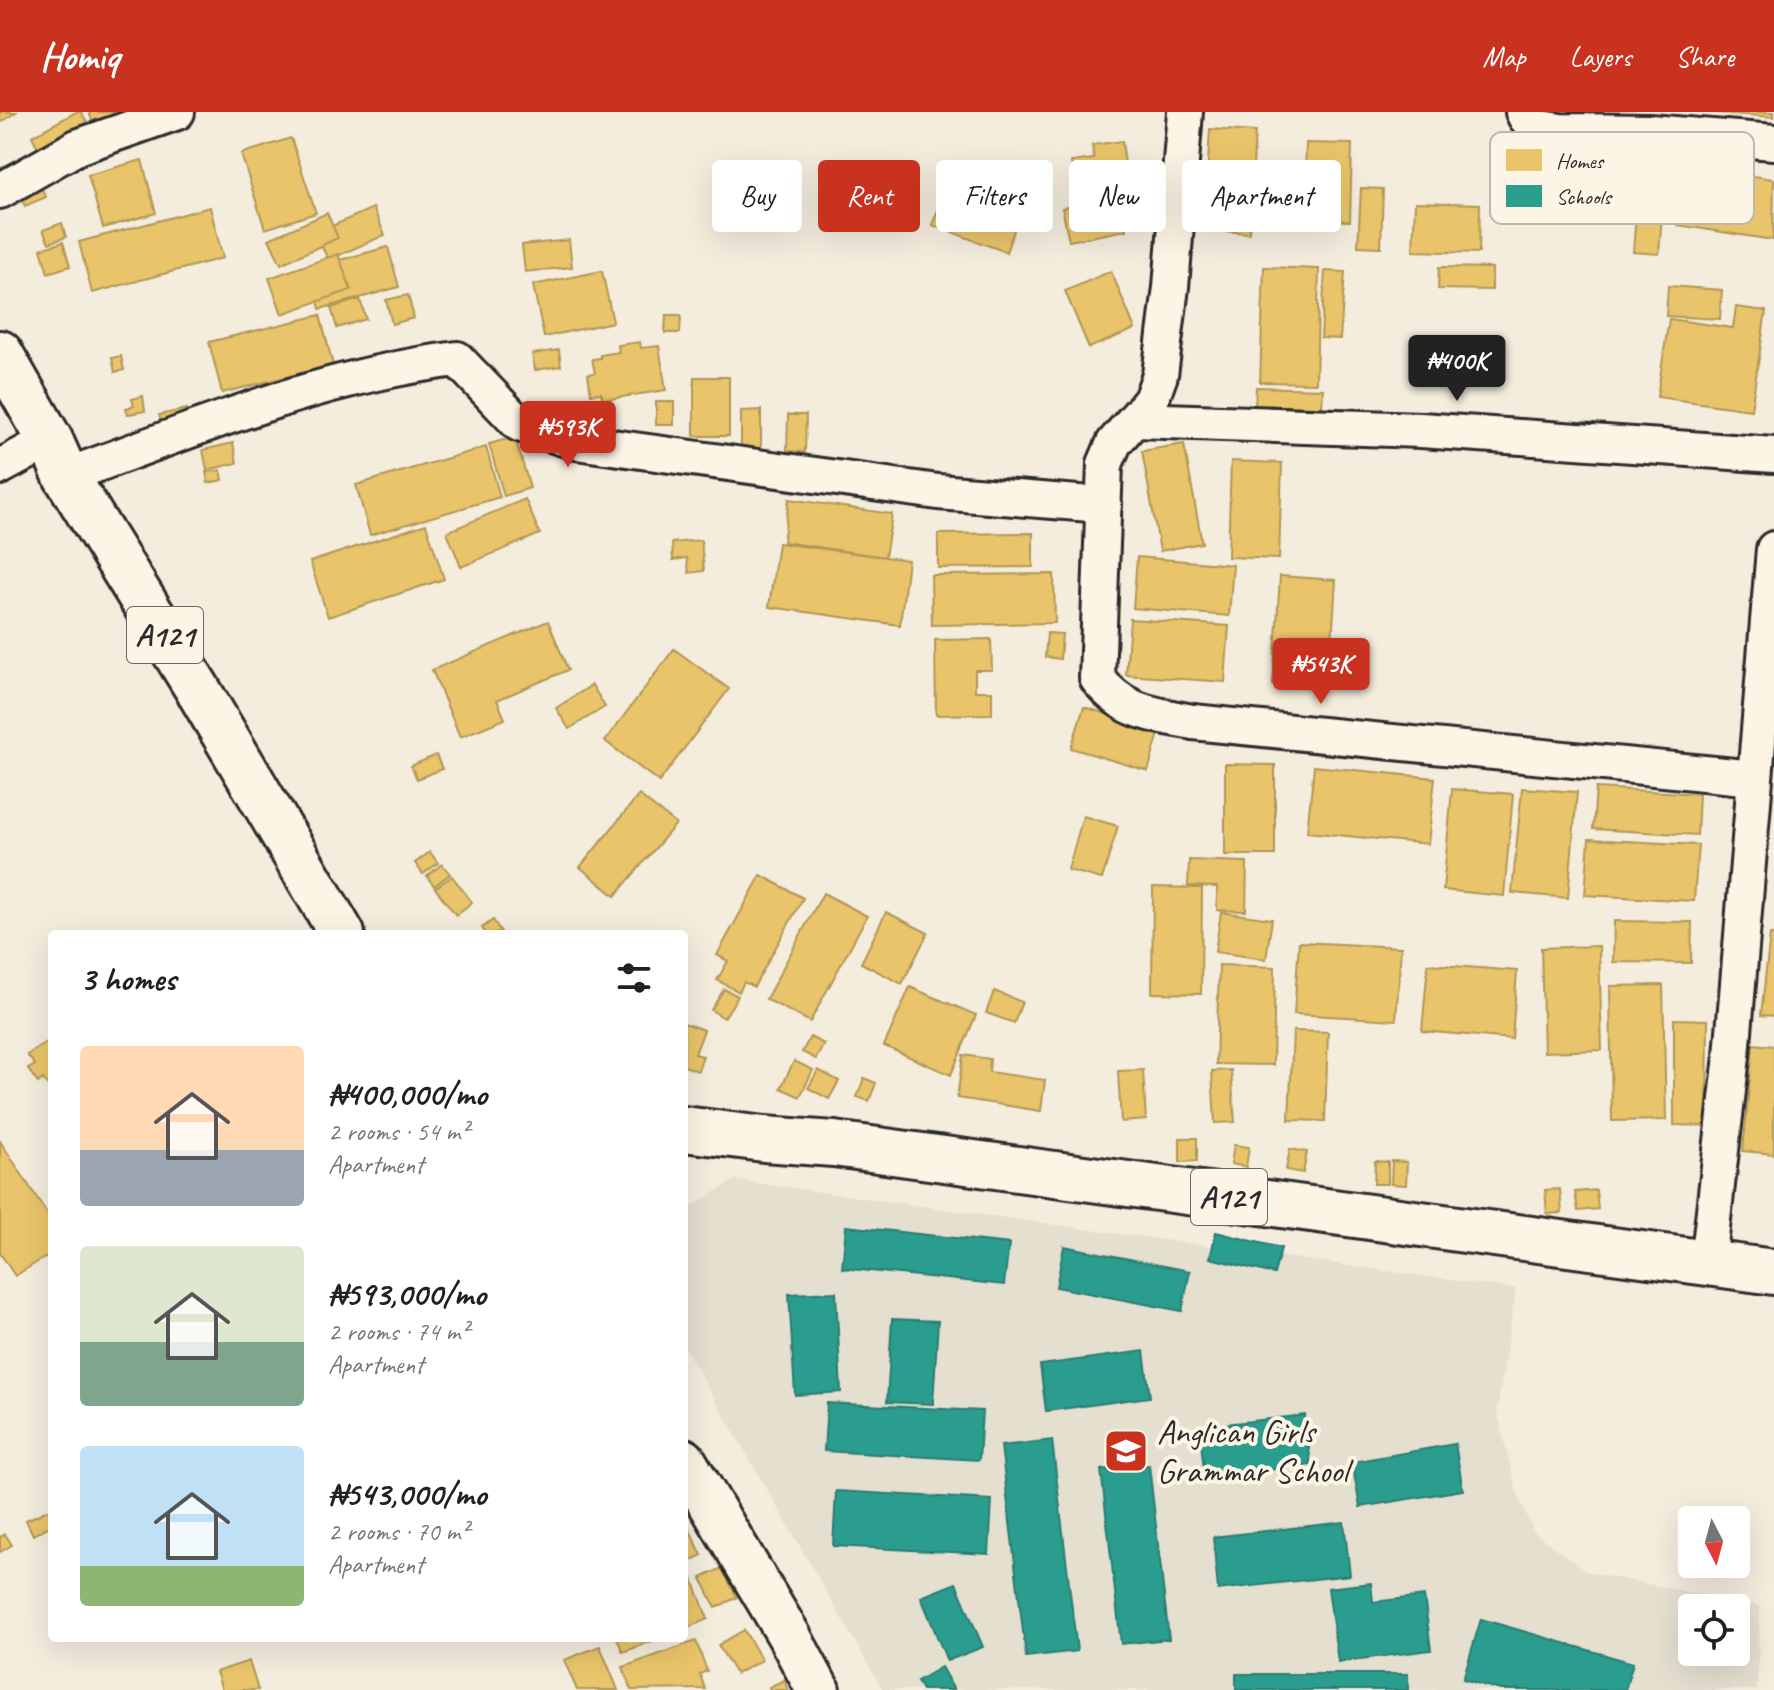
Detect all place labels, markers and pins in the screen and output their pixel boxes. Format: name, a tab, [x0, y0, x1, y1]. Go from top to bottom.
pin: ₦400K	[1401, 335, 1513, 403]
pin: ₦593K	[512, 401, 624, 469]
pin: ₦543K	[1265, 638, 1377, 706]
place label: Anglican Girls Grammar School	[1157, 1410, 1354, 1492]
school or university icon: Anglican Girls Grammar School	[1102, 1427, 1150, 1475]

